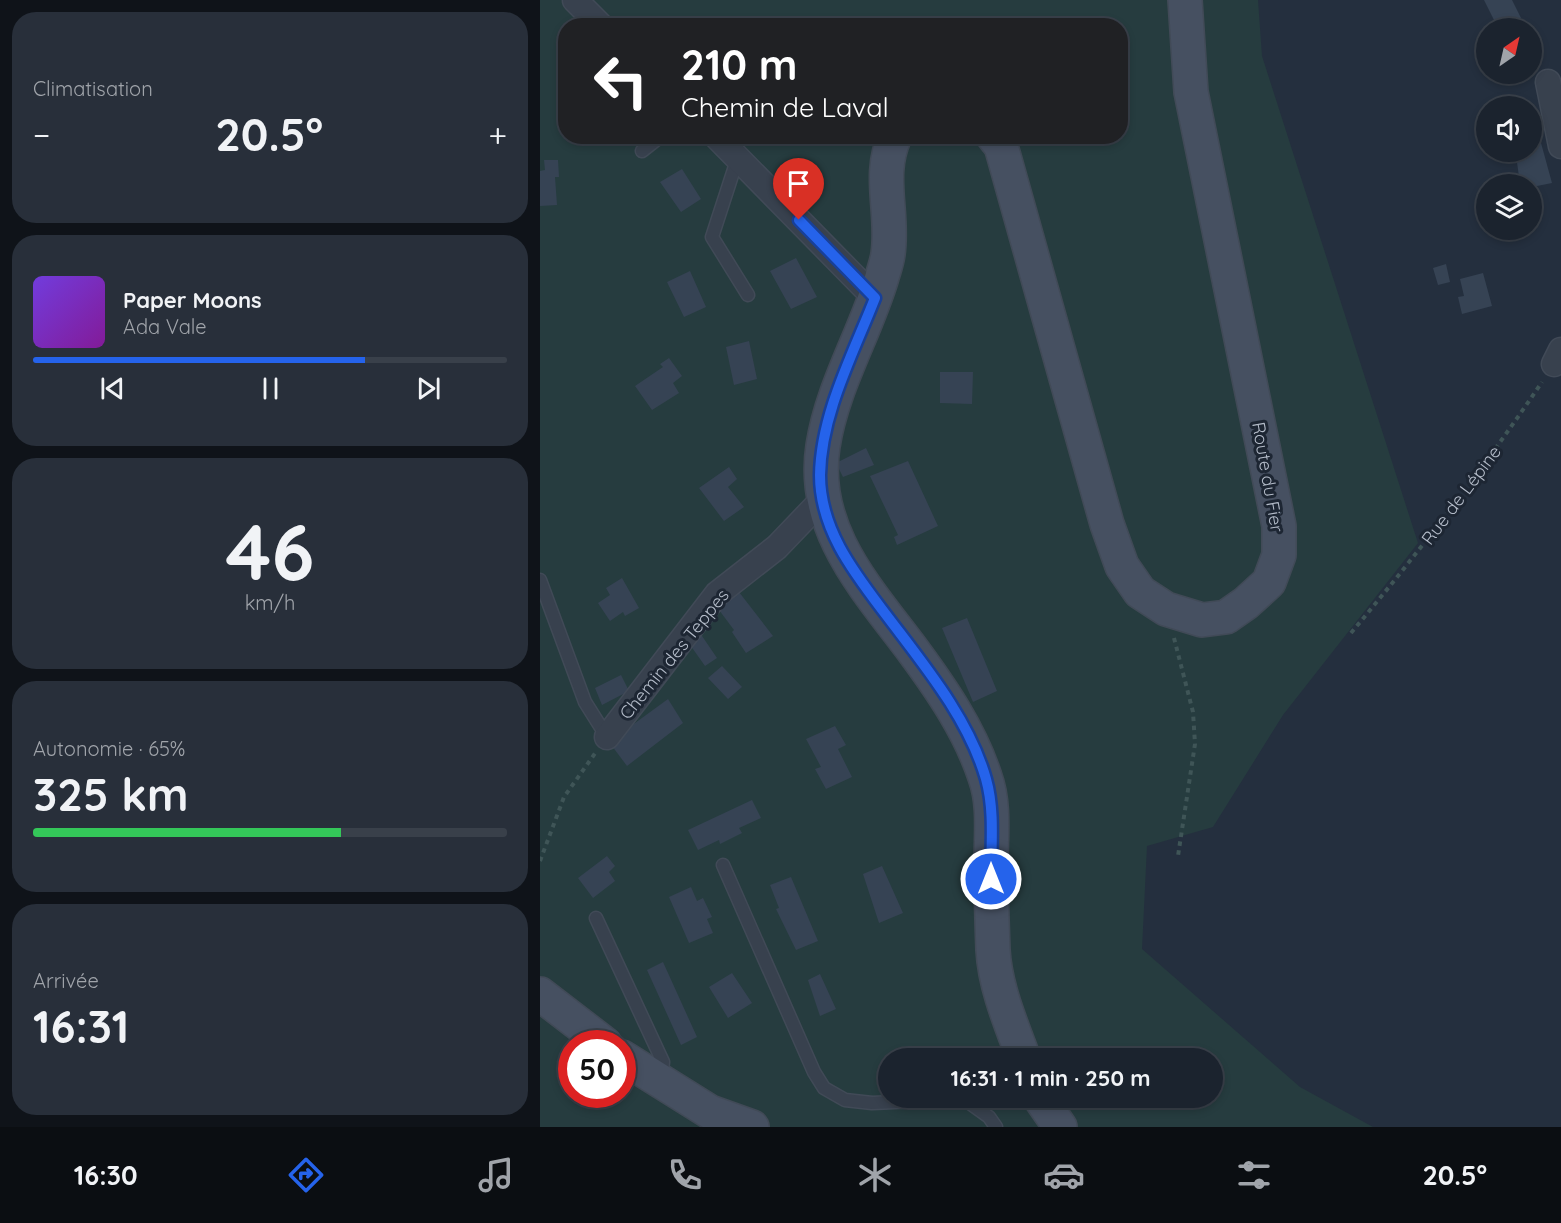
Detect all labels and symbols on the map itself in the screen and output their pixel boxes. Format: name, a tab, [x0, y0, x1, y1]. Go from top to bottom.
north arrow	[1476, 18, 1542, 84]
pin	[773, 158, 824, 220]
street label: Route du Fier	[1247, 420, 1289, 534]
street label: Rue de Lépine	[1416, 441, 1506, 549]
street label: Chemin des Teppes	[614, 584, 734, 724]
position arrow	[959, 847, 1023, 911]
speed limit sign: 50	[558, 1030, 636, 1108]

